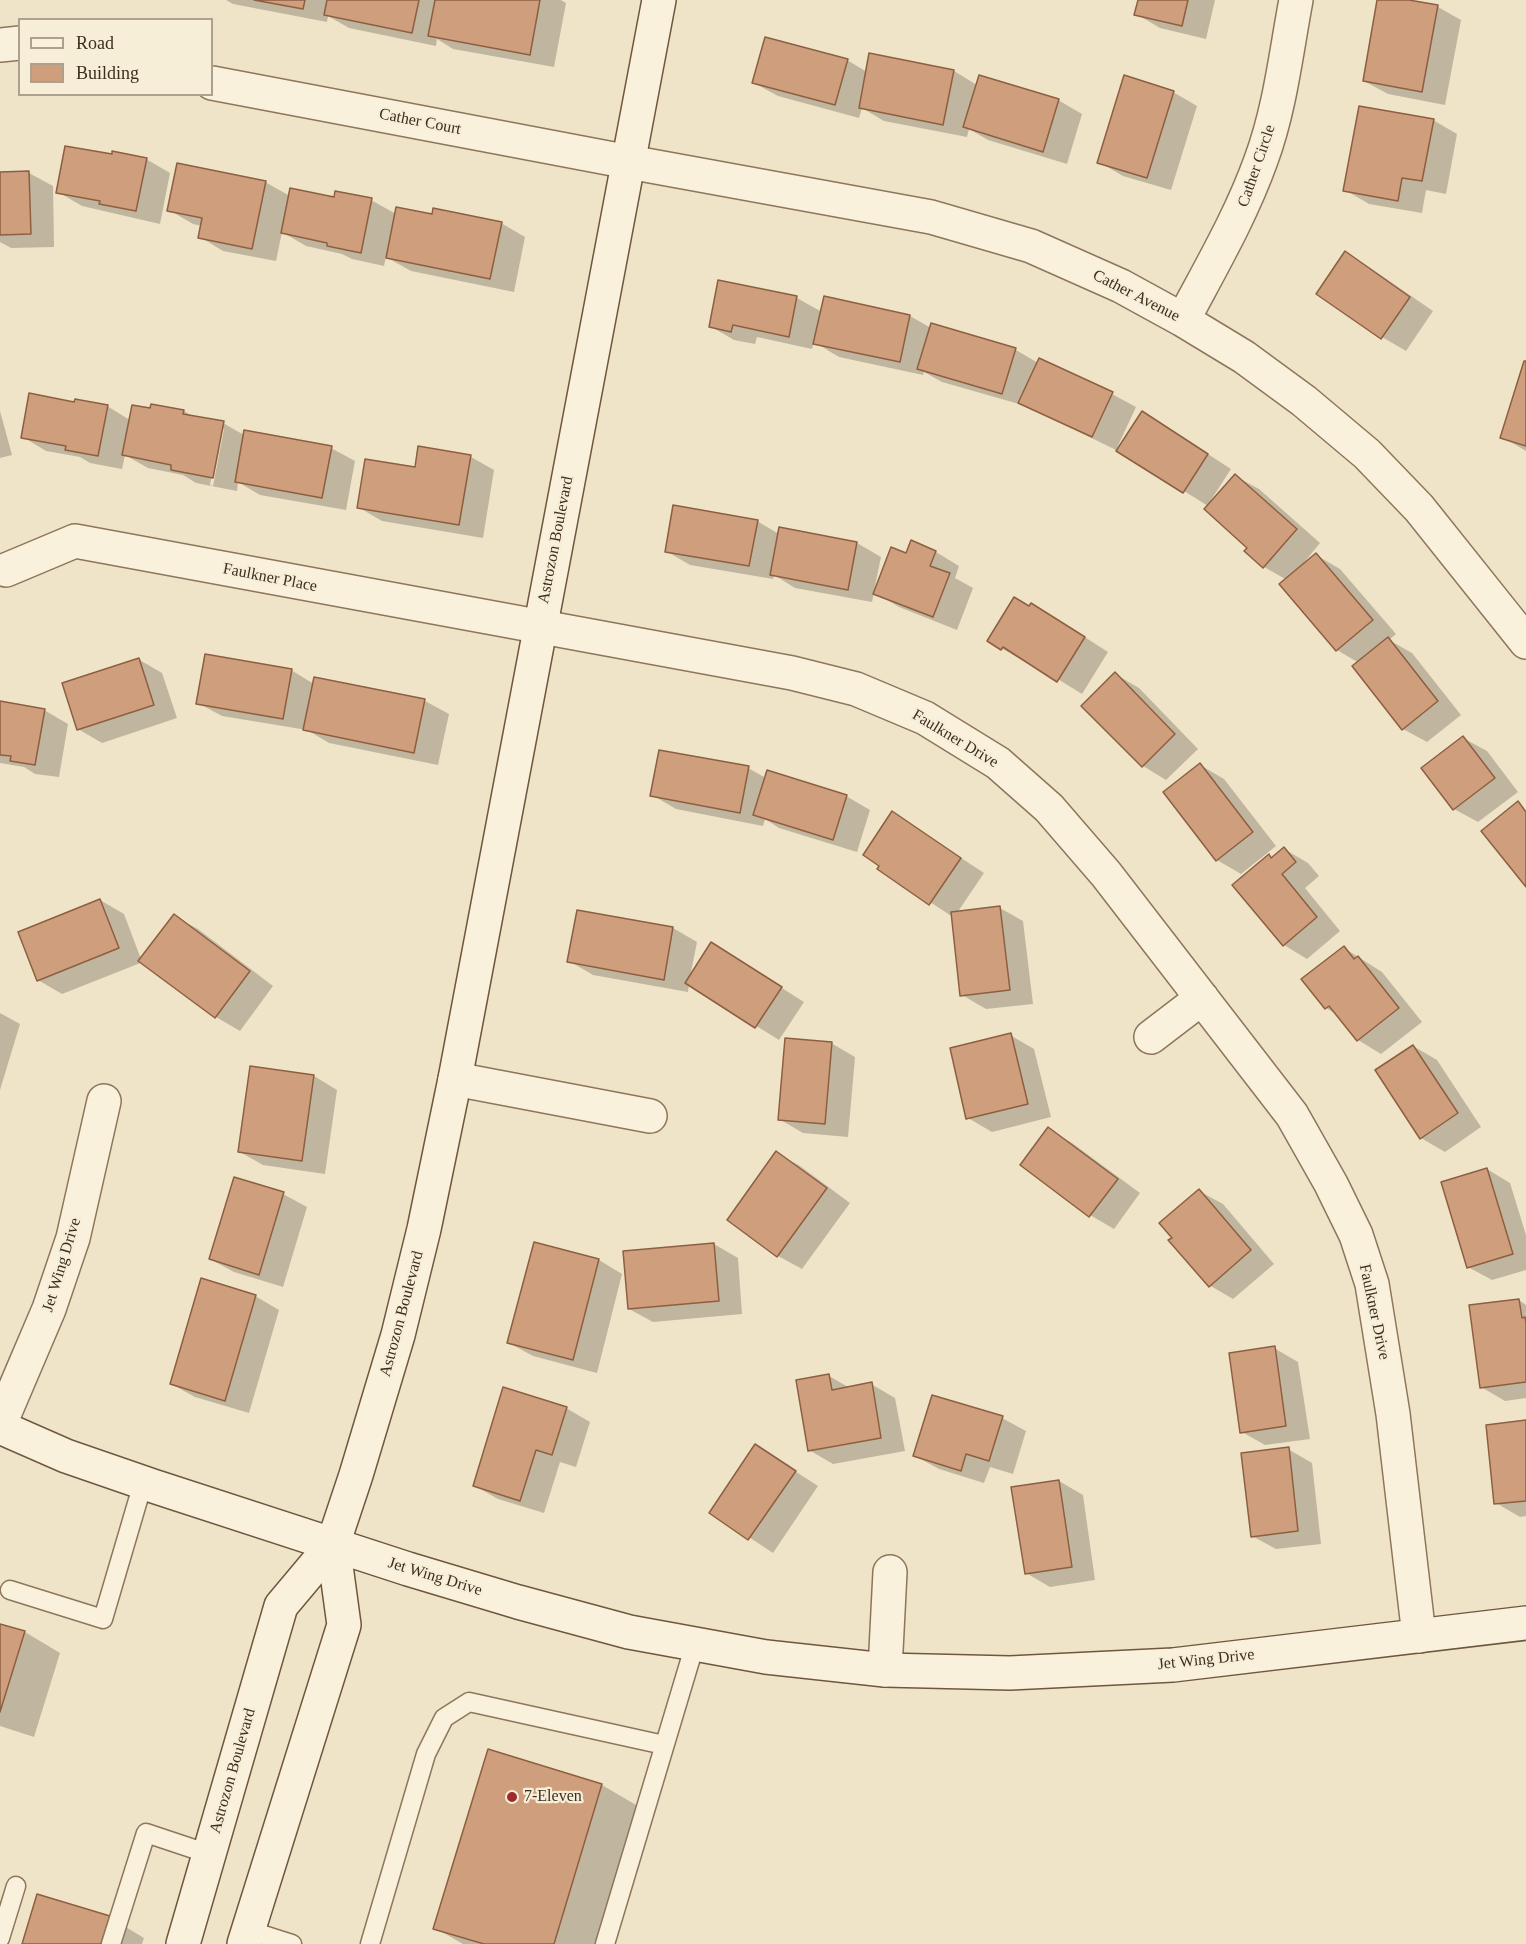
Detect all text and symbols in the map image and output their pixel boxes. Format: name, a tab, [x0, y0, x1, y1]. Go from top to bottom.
legend	[18, 18, 213, 96]
text: Road	[76, 33, 114, 53]
text: Building	[76, 63, 139, 83]
street label: Cather Court	[377, 105, 463, 139]
street label: Cather Circle	[1234, 122, 1280, 210]
street label: Cather Avenue	[1089, 266, 1183, 326]
street label: Astrozon Boulevard	[534, 475, 578, 605]
street label: Faulkner Place	[221, 559, 319, 597]
street label: Faulkner Drive	[908, 706, 1002, 772]
street label: Jet Wing Drive	[39, 1216, 85, 1314]
street label: Astrozon Boulevard	[376, 1249, 428, 1379]
street label: Faulkner Drive	[1354, 1262, 1394, 1362]
street label: Jet Wing Drive	[386, 1554, 484, 1600]
street label: Jet Wing Drive	[1157, 1645, 1255, 1675]
street label: Astrozon Boulevard	[206, 1706, 260, 1836]
place label: 7-Eleven	[524, 1787, 582, 1807]
marker: 7-Eleven	[505, 1790, 519, 1804]

